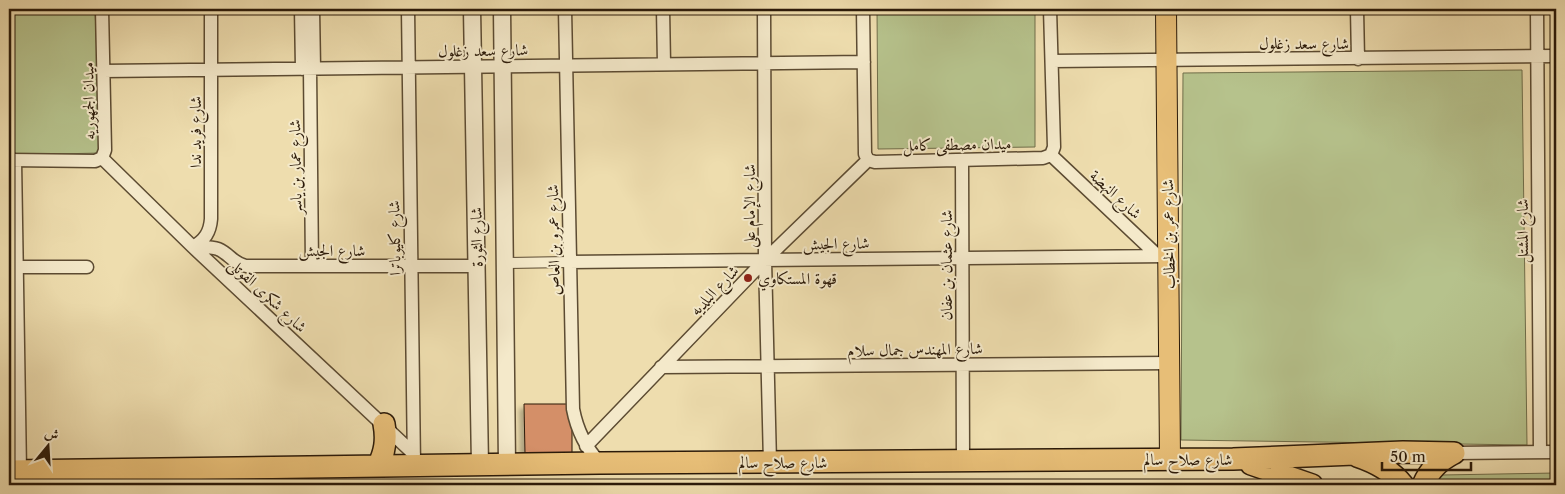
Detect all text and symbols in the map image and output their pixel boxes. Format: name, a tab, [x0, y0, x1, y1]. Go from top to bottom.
street label: شارع سعد زغلول	[1259, 33, 1349, 57]
street label: شارع سعد زغلول	[438, 39, 528, 65]
street label: ميدان الجمهوريه	[77, 62, 100, 140]
street label: شارع فريد ندا	[185, 96, 209, 168]
street label: شارع عمار بن ياسر	[284, 119, 310, 217]
street label: ميدان مصطفى كامل	[902, 133, 1012, 157]
street label: شارع الإمام على	[739, 164, 764, 248]
street label: شارع النهضة	[1083, 165, 1146, 226]
street label: شارع عمر بن الخطاب	[1157, 179, 1183, 289]
street label: شارع عمرو بن العاص	[542, 184, 568, 296]
street label: شارع المشتل	[1512, 199, 1536, 263]
street label: شارع كليوباترا	[383, 200, 409, 276]
street label: شارع الثورة	[465, 207, 491, 267]
street label: شارع عثمان بن عفان	[936, 210, 960, 320]
street label: شارع الجيش	[802, 232, 870, 258]
street label: شارع الجيش	[299, 240, 365, 264]
street label: شارع شكرى القوتلى	[222, 254, 311, 339]
street label: شارع البلديه	[685, 261, 746, 322]
place label: قهوة المستكاوي	[758, 268, 837, 291]
marker: قهوة المستكاوي	[742, 272, 754, 284]
street label: شارع المهندس جمال سلام	[847, 338, 983, 365]
north arrow	[22, 422, 72, 472]
text: ش	[43, 423, 62, 444]
scale bar	[1382, 439, 1471, 471]
text: 50 m	[1390, 447, 1426, 466]
street label: شارع صلاح سالم	[1144, 449, 1232, 474]
street label: شارع صلاح سالم	[739, 452, 827, 477]

